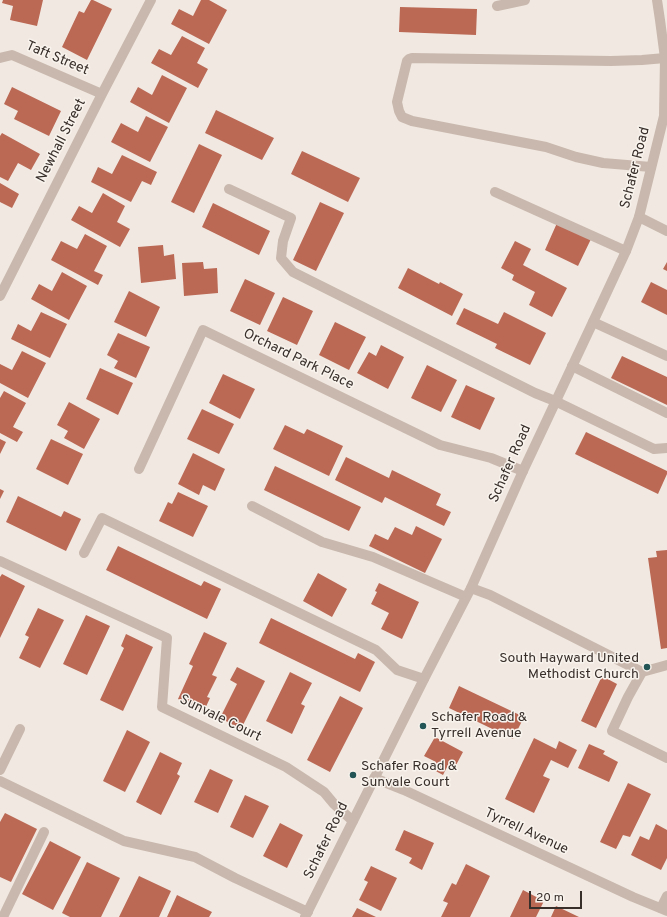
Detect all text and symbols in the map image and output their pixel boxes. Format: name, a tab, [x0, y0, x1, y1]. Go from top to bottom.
street label: Taft Street	[23, 38, 91, 80]
street label: Newhall Street	[34, 96, 90, 186]
street label: Schafer Road	[618, 125, 654, 211]
street label: Orchard Park Place	[240, 326, 356, 394]
street label: Schafer Road	[486, 422, 536, 506]
place label: South Hayward United Methodist Church	[499, 651, 639, 684]
marker: South Hayward United Methodist Church	[642, 662, 652, 672]
street label: Sunvale Court	[176, 692, 264, 746]
place label: Schafer Road & Tyrrell Avenue	[431, 710, 527, 742]
marker: Schafer Road & Tyrrell Avenue	[418, 721, 428, 731]
place label: Schafer Road & Sunvale Court	[361, 759, 457, 792]
marker: Schafer Road & Sunvale Court	[348, 770, 358, 780]
street label: Schafer Road	[301, 800, 353, 882]
street label: Tyrrell Avenue	[481, 805, 571, 859]
scale bar	[531, 883, 584, 909]
text: 20 m	[536, 890, 564, 906]

